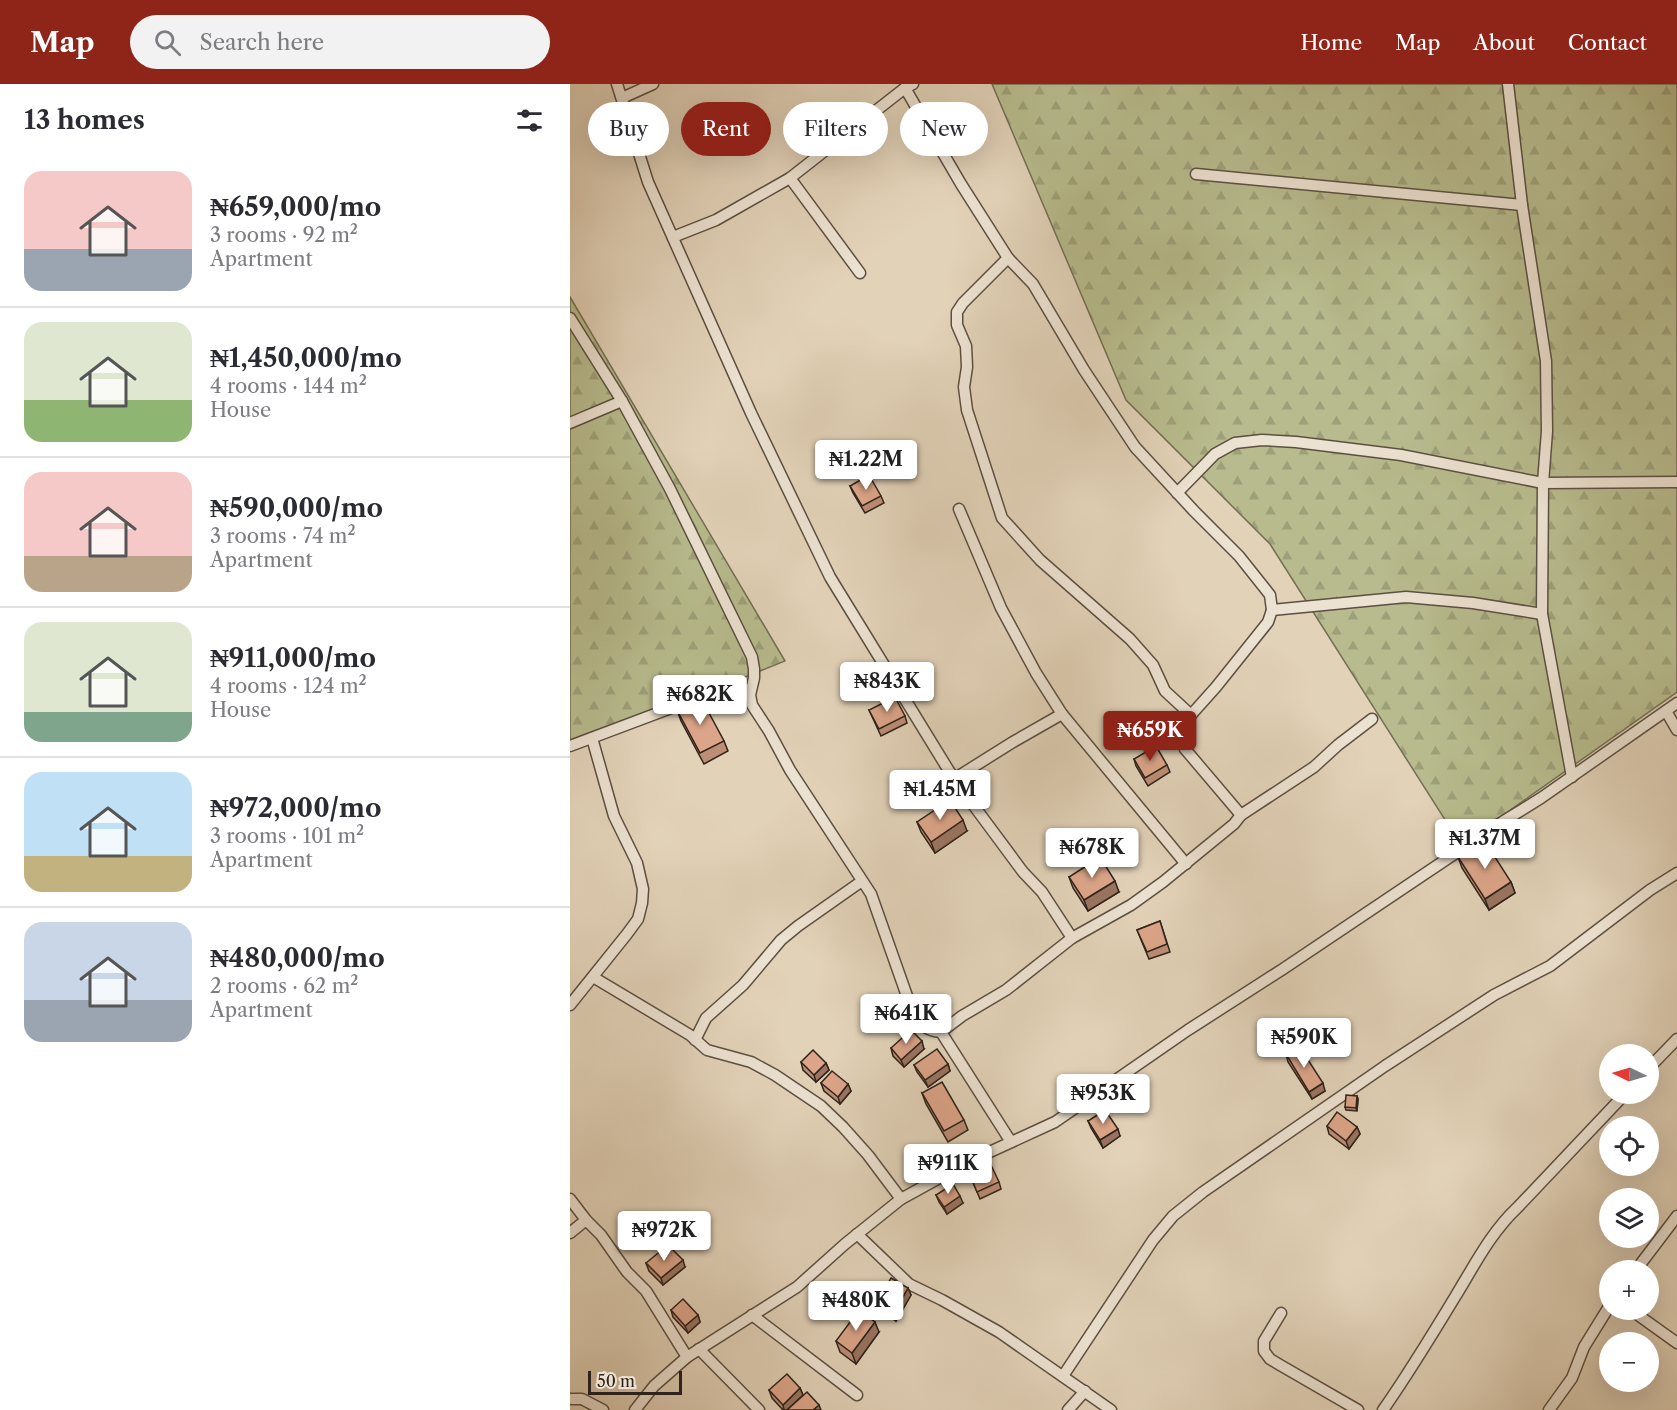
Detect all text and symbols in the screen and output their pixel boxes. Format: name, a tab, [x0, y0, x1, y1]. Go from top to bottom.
search box	[130, 15, 550, 69]
text: Map	[30, 25, 94, 59]
icon: search	[151, 26, 184, 59]
text: Search here	[199, 29, 324, 56]
text: Home	[1301, 30, 1362, 55]
text: Map	[1395, 30, 1440, 55]
text: About	[1473, 30, 1535, 55]
text: Contact	[1568, 30, 1647, 55]
chip: Buy	[588, 102, 669, 156]
chip: Rent	[681, 102, 771, 156]
chip: Filters	[783, 102, 888, 156]
chip: New	[900, 102, 988, 156]
text: 13 homes	[24, 104, 145, 136]
icon: filters	[513, 104, 546, 137]
text: ₦659,000/mo	[210, 191, 381, 223]
icon: home	[72, 195, 144, 267]
text: 3 rooms · 92 m²	[210, 223, 358, 247]
text: Apartment	[210, 247, 313, 271]
text: ₦1,450,000/mo	[210, 342, 402, 374]
icon: home	[72, 346, 144, 418]
text: 4 rooms · 144 m²	[210, 374, 367, 398]
text: House	[210, 398, 271, 422]
pin: ₦1.22M	[817, 440, 915, 491]
text: ₦1.22M	[829, 447, 903, 471]
text: ₦590,000/mo	[210, 492, 383, 524]
icon: home	[72, 496, 144, 568]
text: 3 rooms · 74 m²	[210, 524, 356, 548]
text: Apartment	[210, 548, 313, 572]
text: ₦911,000/mo	[210, 642, 376, 674]
icon: home	[72, 646, 144, 718]
pin: ₦843K	[845, 662, 929, 713]
text: ₦843K	[854, 669, 920, 693]
text: 4 rooms · 124 m²	[210, 674, 367, 698]
pin: ₦682K	[658, 675, 742, 726]
text: ₦682K	[667, 682, 733, 706]
text: House	[210, 698, 271, 722]
pin: ₦659K	[1108, 711, 1192, 762]
text: ₦659K	[1117, 718, 1183, 742]
pin: ₦1.45M	[891, 770, 989, 821]
text: ₦1.45M	[903, 777, 977, 801]
text: ₦972,000/mo	[210, 792, 381, 824]
icon: home	[72, 796, 144, 868]
pin: ₦1.37M	[1436, 819, 1534, 870]
text: 3 rooms · 101 m²	[210, 824, 364, 848]
text: ₦1.37M	[1449, 826, 1521, 850]
pin: ₦678K	[1050, 828, 1134, 879]
text: ₦678K	[1060, 835, 1124, 859]
text: Apartment	[210, 848, 313, 872]
text: ₦480,000/mo	[210, 942, 385, 974]
icon: home	[72, 946, 144, 1018]
text: 2 rooms · 62 m²	[210, 974, 358, 998]
pin: ₦641K	[864, 994, 948, 1045]
text: Apartment	[210, 998, 313, 1022]
text: ₦641K	[874, 1001, 938, 1025]
pin: ₦590K	[1262, 1018, 1346, 1069]
text: ₦590K	[1271, 1025, 1337, 1049]
north arrow	[1599, 1044, 1659, 1104]
map controls	[1599, 1044, 1659, 1392]
pin: ₦953K	[1061, 1074, 1145, 1125]
text: ₦953K	[1071, 1081, 1135, 1105]
button: locate	[1599, 1116, 1659, 1176]
pin: ₦911K	[906, 1144, 990, 1195]
text: ₦911K	[918, 1151, 978, 1175]
button: layers	[1599, 1188, 1659, 1248]
pin: ₦972K	[622, 1211, 706, 1262]
text: ₦972K	[632, 1218, 696, 1242]
button: +	[1599, 1260, 1659, 1320]
pin: ₦480K	[814, 1281, 898, 1332]
text: ₦480K	[822, 1288, 890, 1312]
button: −	[1599, 1332, 1659, 1392]
scale bar	[588, 1368, 682, 1396]
text: 50 m	[597, 1371, 635, 1391]

